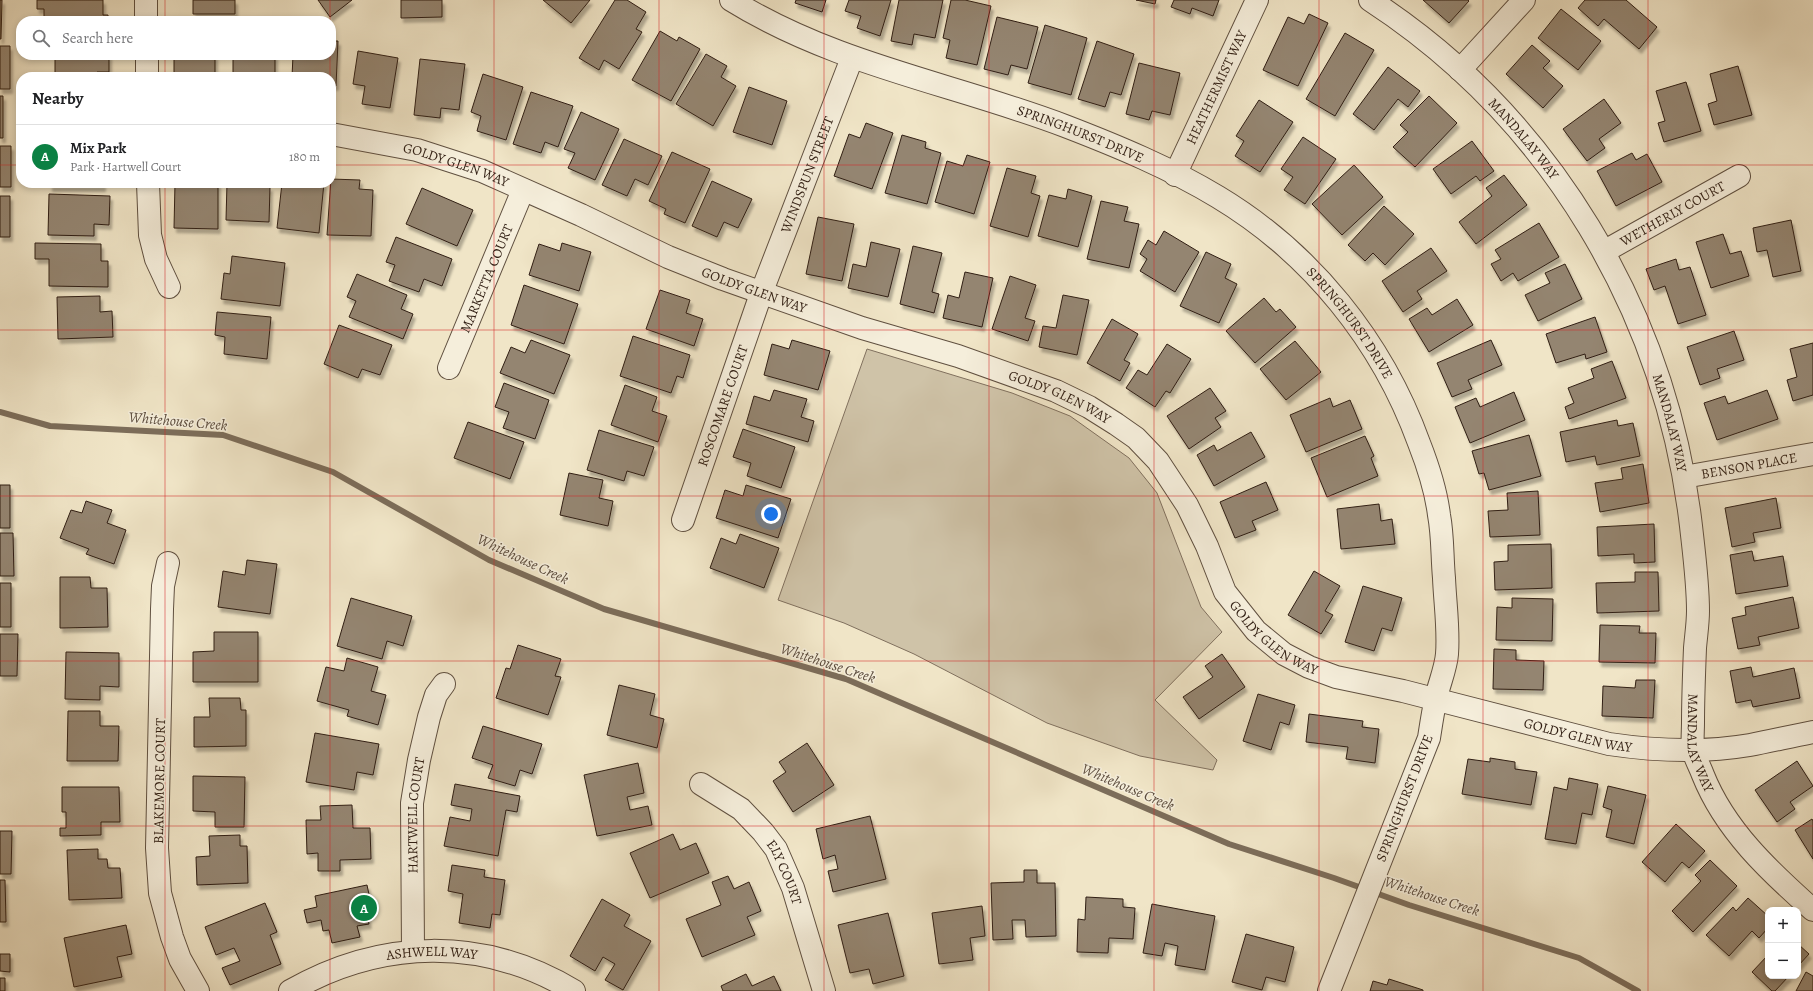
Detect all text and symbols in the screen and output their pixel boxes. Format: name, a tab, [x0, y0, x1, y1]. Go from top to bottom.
search box	[16, 16, 336, 60]
icon: search	[30, 27, 52, 49]
street label: HEATHERMIST WAY	[1182, 27, 1252, 148]
text: Search here	[62, 28, 133, 48]
text: Nearby	[32, 87, 83, 110]
street label: MANDALAY WAY	[1484, 94, 1564, 184]
street label: SPRINGHURST DRIVE	[1014, 101, 1147, 167]
street label: WINDSPUN STREET	[776, 113, 839, 237]
text: Mix Park	[70, 138, 126, 158]
street label: GOLDY GLEN WAY	[402, 139, 512, 192]
text: A	[41, 148, 49, 165]
text: 180 m	[289, 148, 320, 165]
text: Park · Hartwell Court	[70, 158, 181, 175]
street label: WETHERLY COURT	[1616, 177, 1729, 251]
street label: MARKETTA COURT	[456, 221, 518, 336]
street label: GOLDY GLEN WAY	[699, 262, 810, 318]
street label: SPRINGHURST DRIVE	[1302, 263, 1397, 382]
street label: ROSCOMARE COURT	[693, 342, 753, 469]
street label: GOLDY GLEN WAY	[1006, 366, 1115, 429]
street label: MANDALAY WAY	[1648, 371, 1692, 474]
water label: Whitehouse Creek	[128, 407, 229, 435]
street label: BENSON PLACE	[1700, 448, 1798, 484]
your location	[761, 504, 781, 524]
water label: Whitehouse Creek	[474, 529, 572, 589]
street label: GOLDY GLEN WAY	[1225, 596, 1321, 680]
water label: Whitehouse Creek	[778, 638, 878, 688]
street label: MANDALAY WAY	[1682, 693, 1719, 796]
street label: GOLDY GLEN WAY	[1522, 713, 1634, 757]
street label: BLAKEMORE COURT	[149, 717, 170, 844]
street label: SPRINGHURST DRIVE	[1371, 732, 1438, 865]
street label: HARTWELL COURT	[403, 755, 429, 874]
water label: Whitehouse Creek	[1079, 758, 1178, 816]
street label: ELY COURT	[762, 836, 807, 907]
water label: Whitehouse Creek	[1382, 871, 1482, 921]
pin: A	[351, 893, 377, 923]
map controls	[1765, 907, 1801, 979]
button: +	[1765, 907, 1801, 943]
street label: ASHWELL WAY	[384, 942, 479, 965]
button: −	[1765, 943, 1801, 979]

